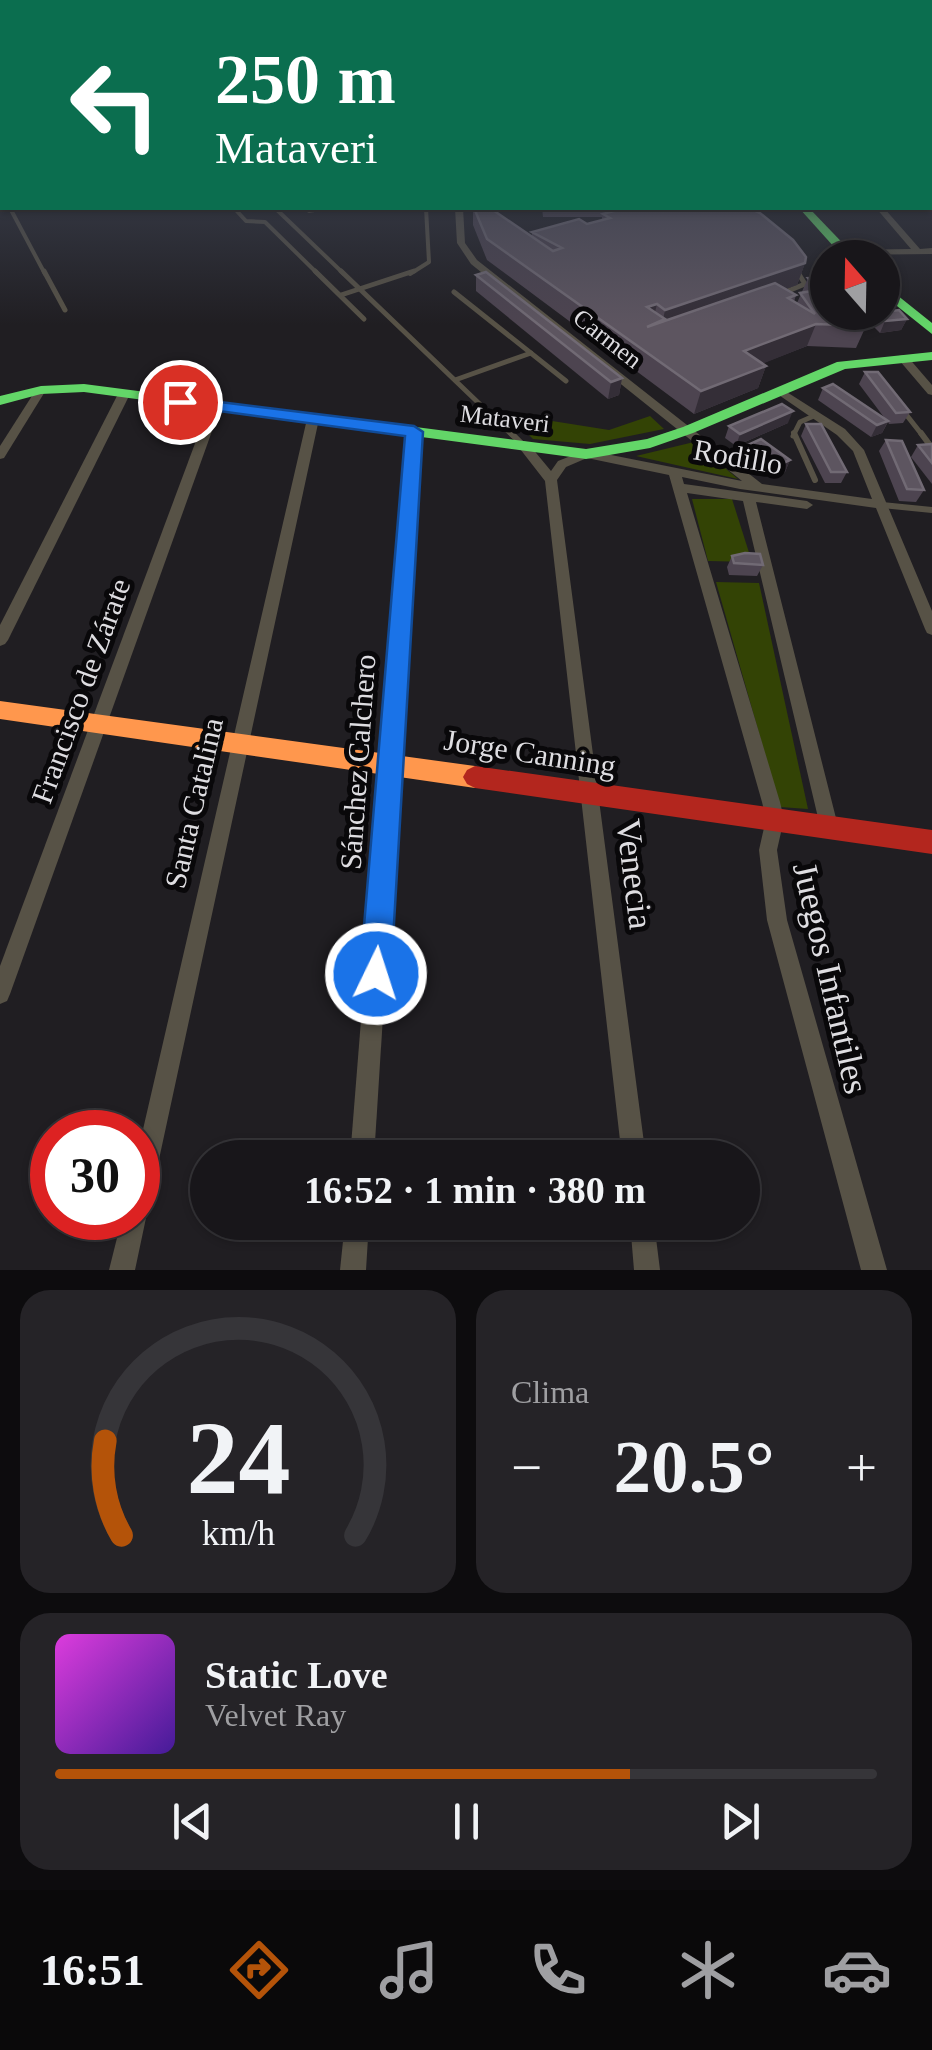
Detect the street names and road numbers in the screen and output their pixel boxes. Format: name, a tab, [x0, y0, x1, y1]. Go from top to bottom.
street label: Carmen	[568, 303, 648, 374]
street label: Mataveri	[459, 400, 551, 437]
street label: Rodillo	[691, 432, 785, 481]
street label: Francisco de Zárate	[25, 574, 136, 808]
street label: Sánchez Calchero	[334, 653, 381, 871]
street label: Santa Catalina	[158, 714, 229, 891]
street label: Jorge Canning	[442, 723, 618, 782]
street label: Venecia	[608, 817, 661, 932]
street label: Juegos Infantiles	[785, 859, 876, 1098]

